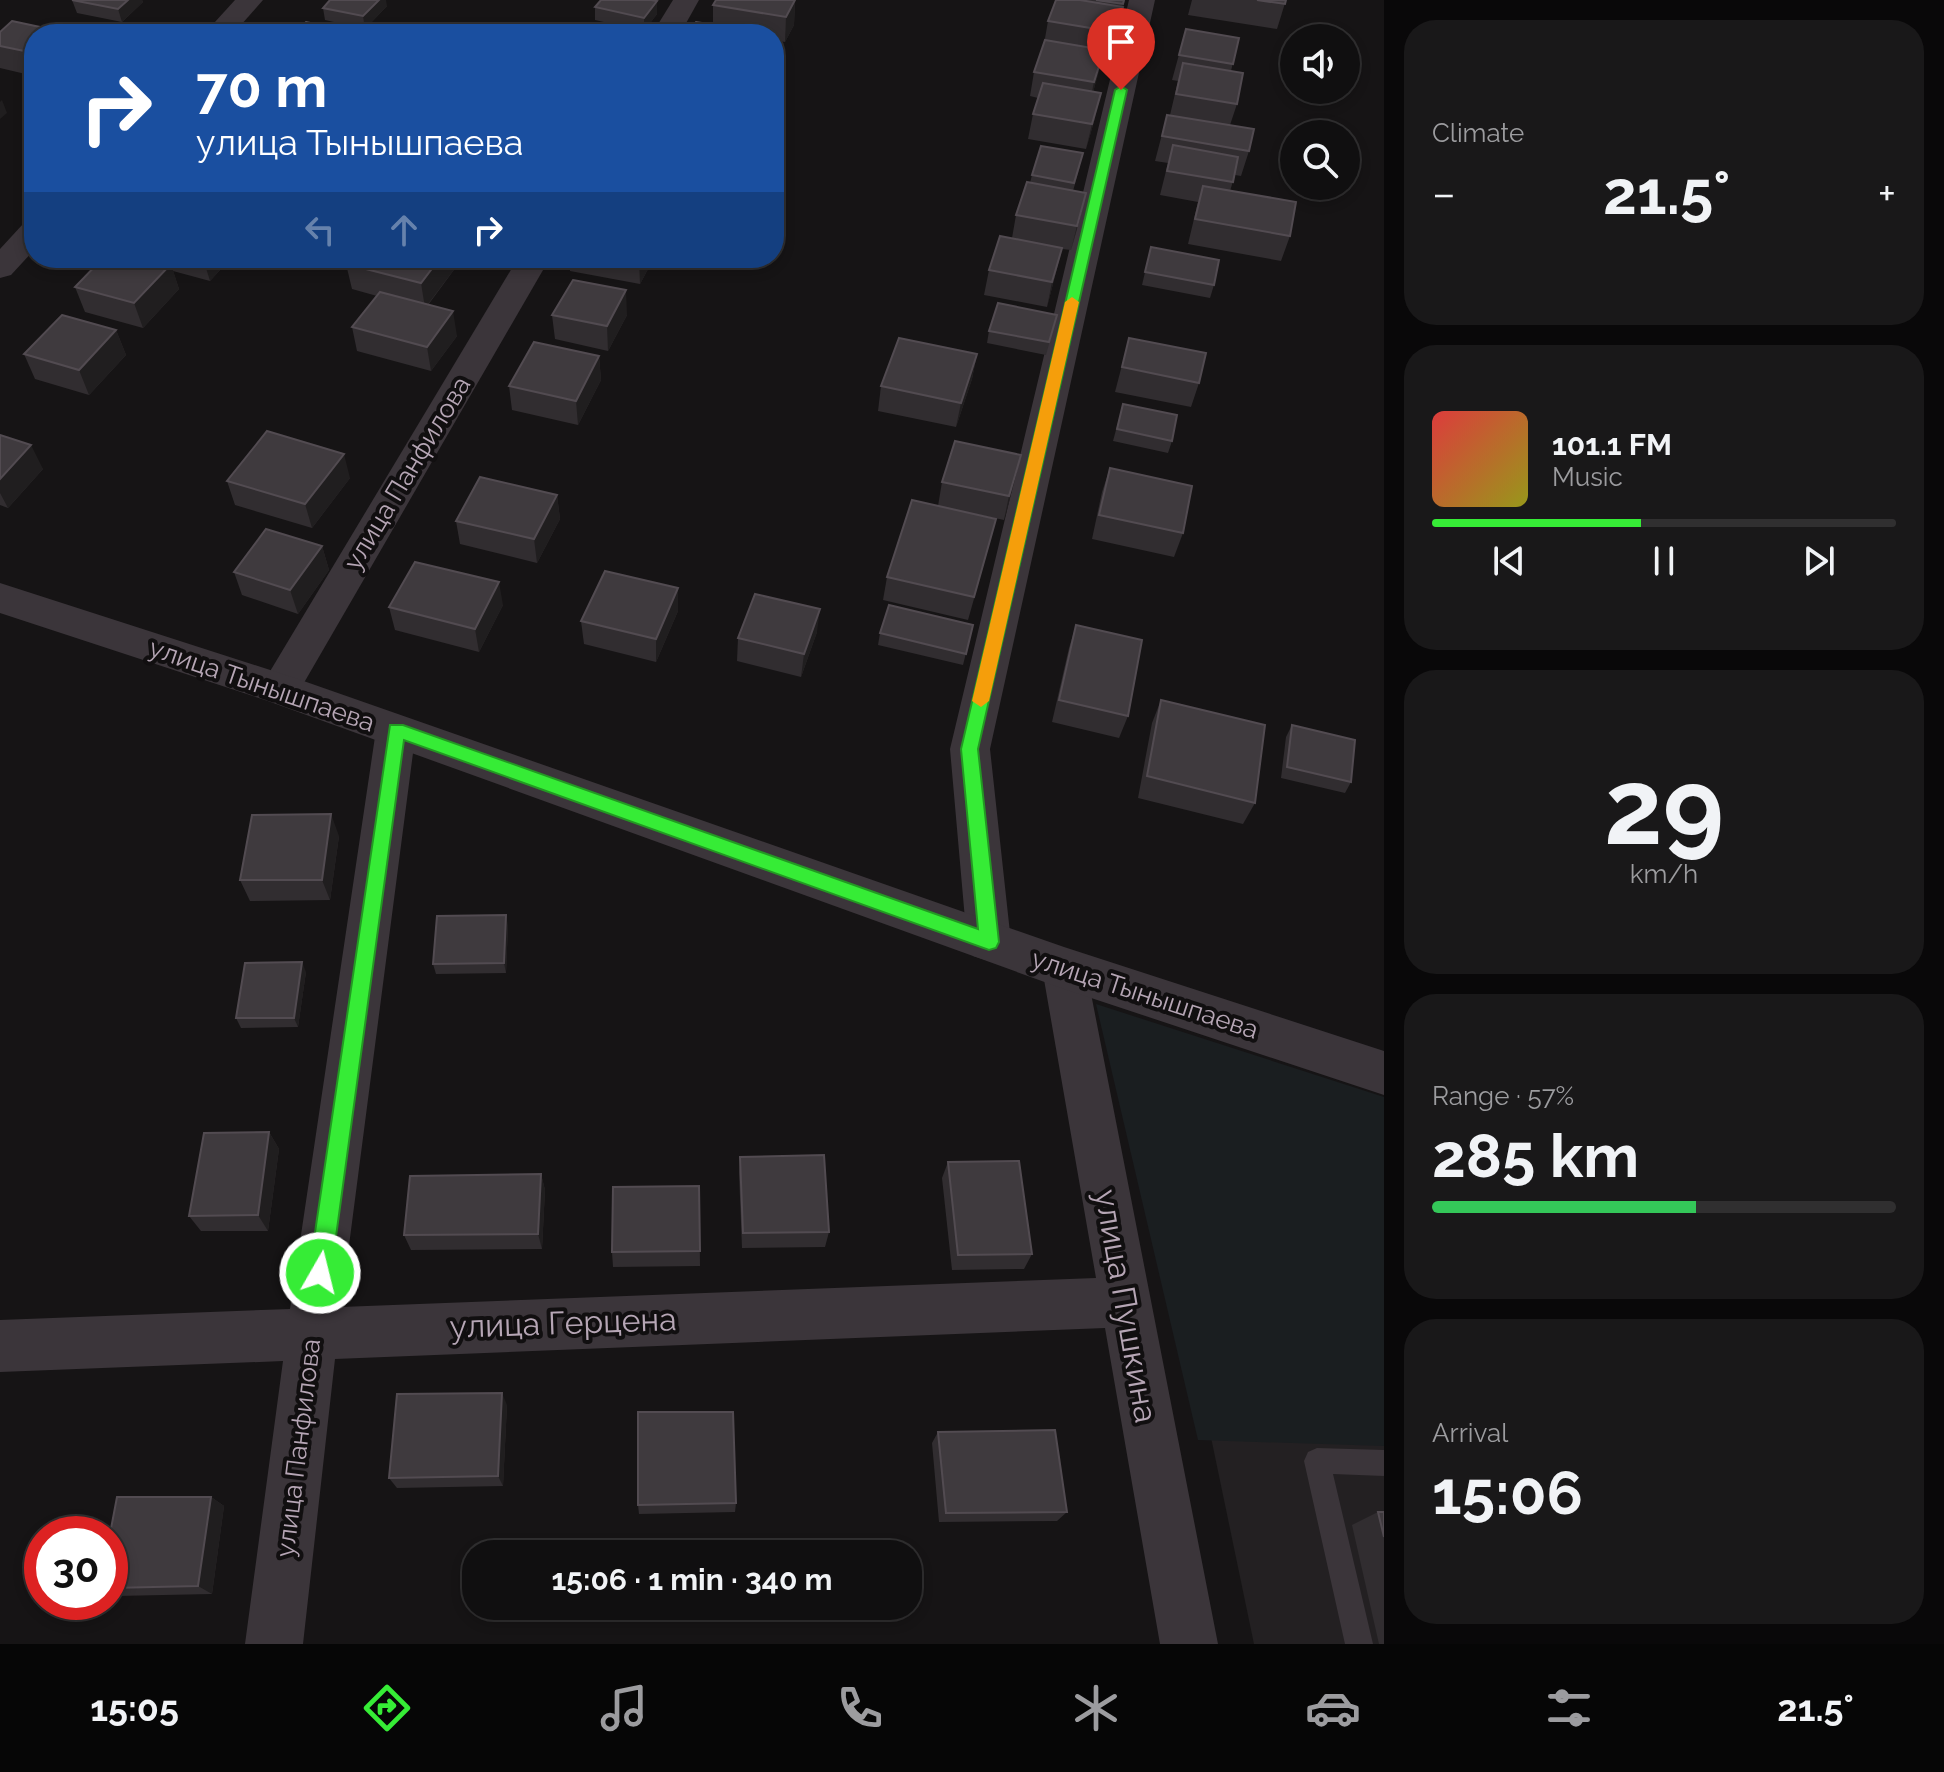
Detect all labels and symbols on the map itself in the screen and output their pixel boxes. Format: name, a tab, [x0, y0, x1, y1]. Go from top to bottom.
pin	[1087, 8, 1155, 90]
street label: улица Панфилова	[337, 371, 477, 575]
street label: улица Тынышпаева	[145, 632, 379, 738]
street label: улица Тынышпаева	[1028, 943, 1262, 1045]
street label: улица Пушкина	[1088, 1186, 1165, 1425]
position arrow	[278, 1231, 362, 1315]
street label: улица Герцена	[449, 1300, 677, 1345]
street label: улица Панфилова	[270, 1337, 326, 1559]
speed limit sign: 30	[24, 1516, 128, 1620]

